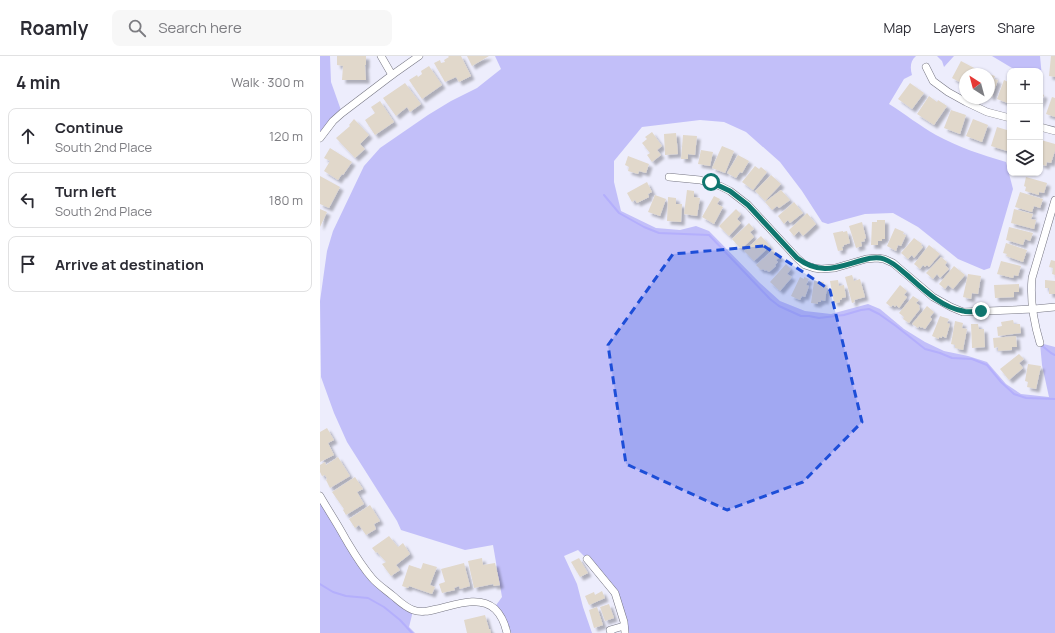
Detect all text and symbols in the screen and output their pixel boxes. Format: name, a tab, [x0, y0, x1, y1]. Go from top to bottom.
search box	[112, 10, 392, 46]
text: Roamly	[20, 15, 88, 41]
icon: search	[126, 17, 148, 39]
text: Search here	[158, 17, 242, 38]
text: Map	[883, 18, 911, 37]
text: Layers	[933, 18, 975, 37]
text: Share	[997, 18, 1035, 37]
north arrow	[959, 68, 995, 104]
map controls	[1007, 68, 1043, 176]
button: +	[1007, 68, 1043, 104]
text: 4 min	[16, 71, 60, 94]
text: Walk · 300 m	[231, 73, 304, 91]
button: −	[1007, 104, 1043, 140]
text: Continue	[55, 117, 123, 138]
icon: ahead	[17, 125, 39, 147]
text: 120 m	[269, 127, 303, 145]
text: South 2nd Place	[55, 138, 152, 156]
button: layers	[1007, 140, 1043, 176]
route start	[702, 173, 720, 191]
text: Turn left	[55, 181, 117, 202]
icon: left	[17, 189, 39, 211]
text: 180 m	[269, 191, 303, 209]
text: South 2nd Place	[55, 202, 152, 220]
icon: arrive	[17, 253, 39, 275]
text: Arrive at destination	[55, 254, 204, 275]
route end	[972, 302, 990, 320]

